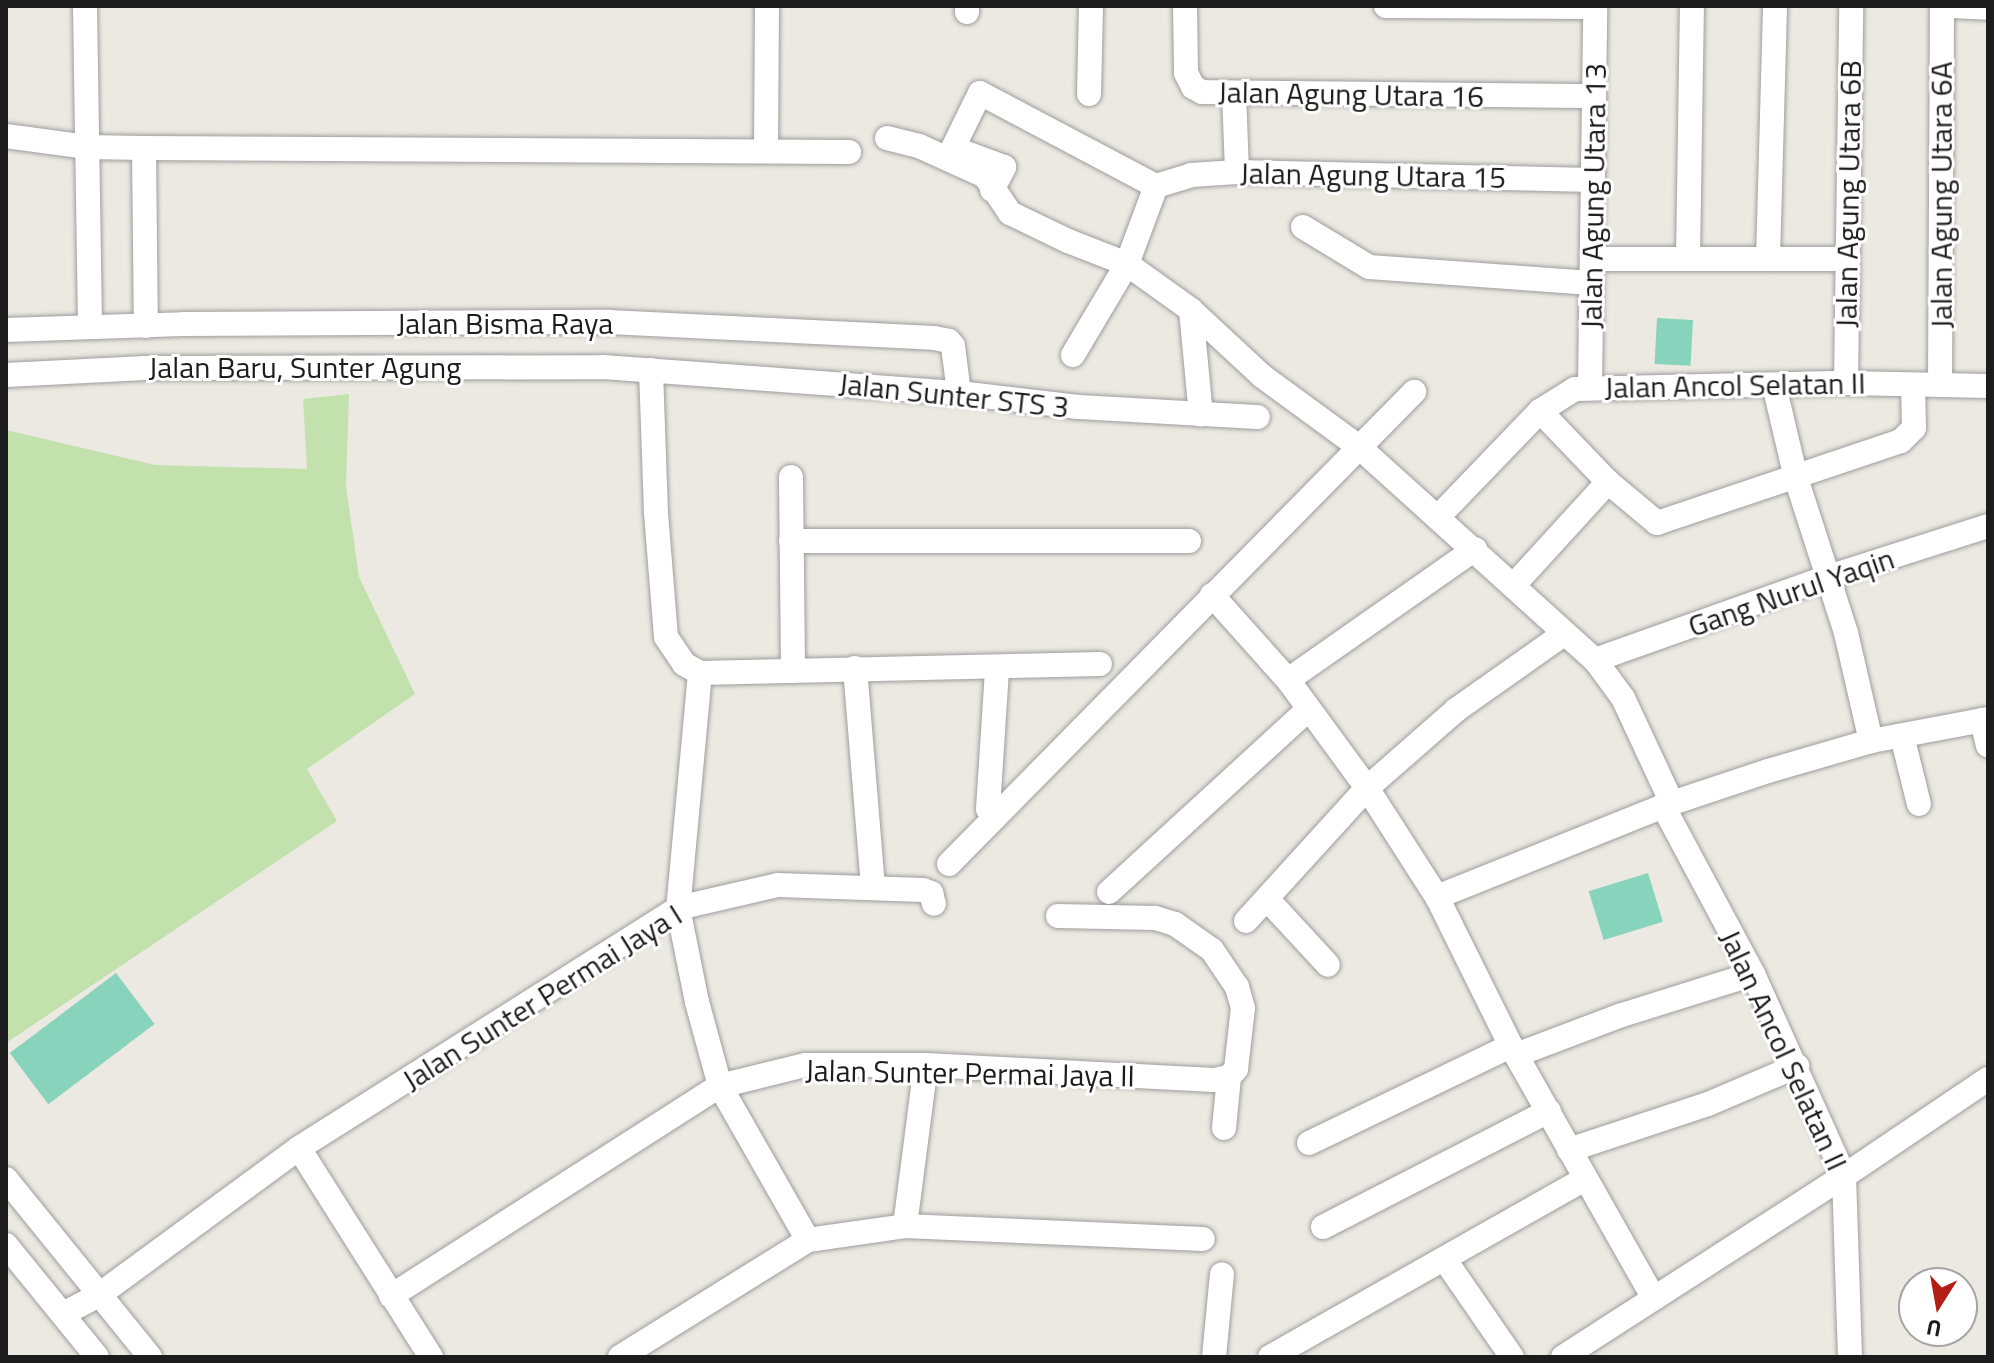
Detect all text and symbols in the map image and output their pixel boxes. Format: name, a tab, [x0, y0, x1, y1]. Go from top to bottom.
street label: Jalan Agung Utara 6B	[1828, 60, 1868, 328]
street label: Jalan Agung Utara 6A	[1923, 61, 1959, 329]
street label: Jalan Agung Utara 13	[1573, 63, 1613, 329]
street label: Jalan Agung Utara 16	[1218, 74, 1484, 114]
street label: Jalan Agung Utara 15	[1240, 155, 1506, 195]
street label: Jalan Bisma Raya	[397, 305, 613, 341]
street label: Jalan Baru, Sunter Agung	[149, 349, 461, 385]
street label: Jalan Sunter STS 3	[837, 365, 1071, 425]
street label: Jalan Ancol Selatan II	[1604, 365, 1866, 405]
street label: Gang Nurul Yaqin	[1683, 540, 1899, 644]
street label: Jalan Sunter Permai Jaya I	[396, 896, 688, 1098]
street label: Jalan Ancol Selatan II	[1713, 924, 1855, 1176]
street label: Jalan Sunter Permai Jaya II	[805, 1052, 1135, 1094]
north arrow	[1898, 1267, 1978, 1347]
text: U	[1924, 1311, 1944, 1347]

